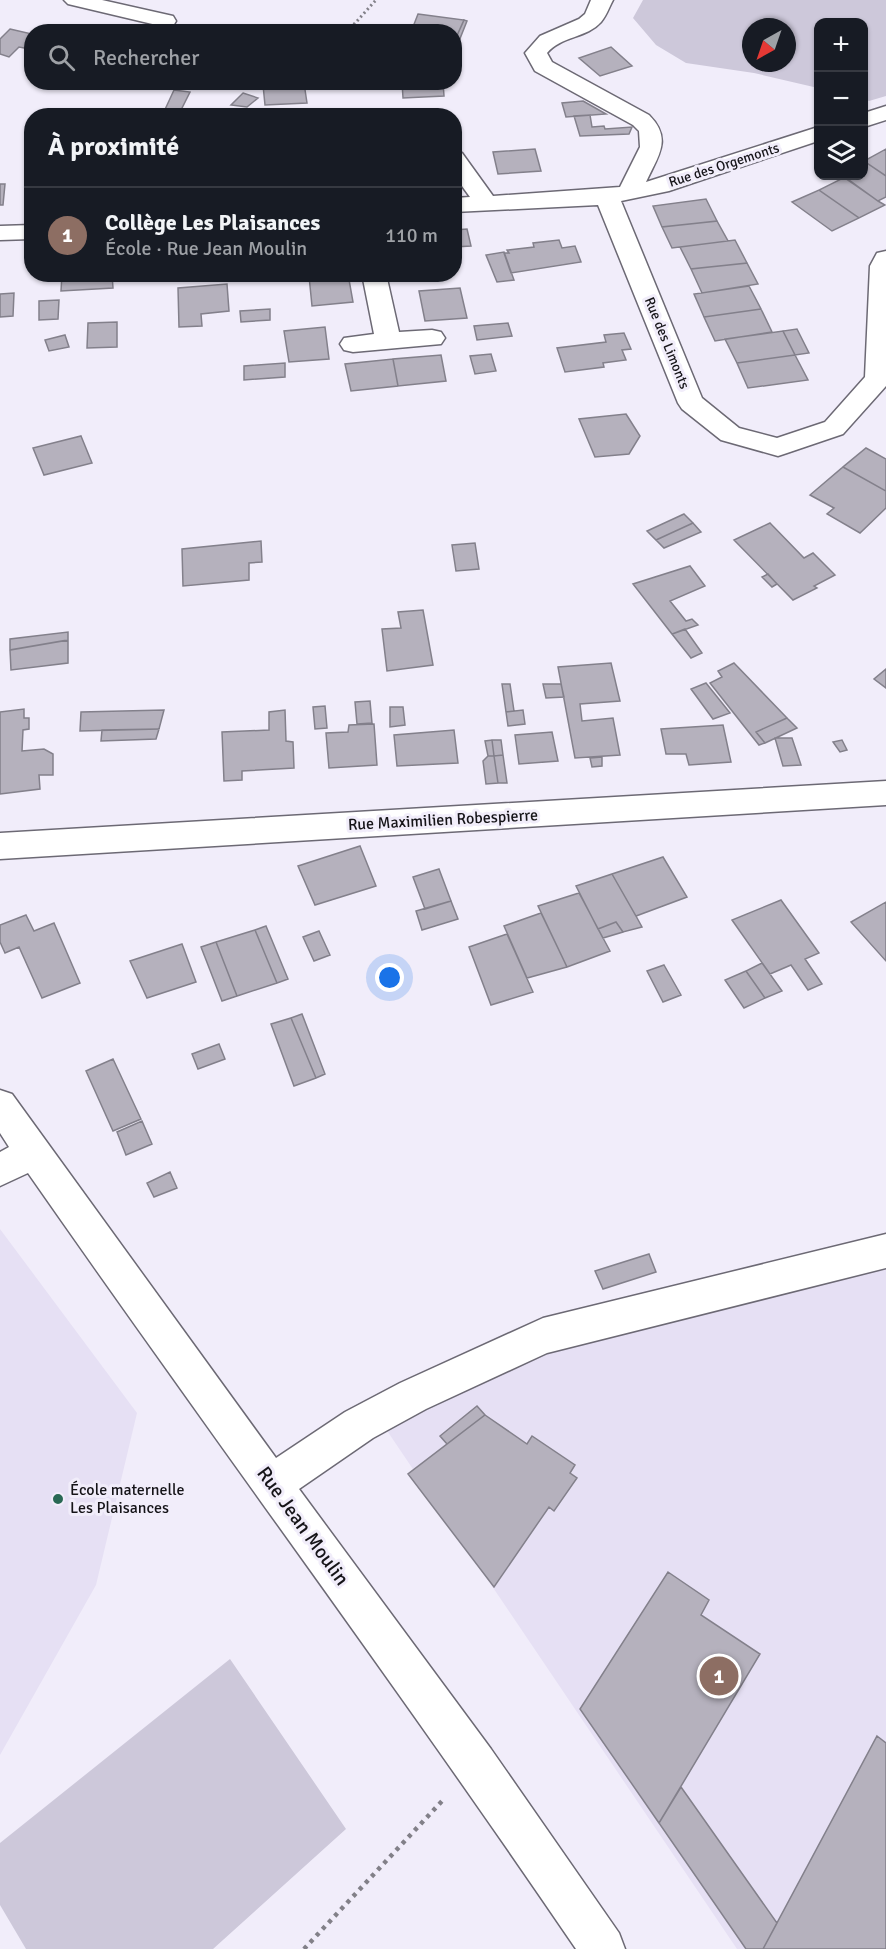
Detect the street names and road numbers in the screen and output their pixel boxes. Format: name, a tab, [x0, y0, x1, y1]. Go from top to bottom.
street label: Rue des Orgemonts	[667, 139, 781, 191]
street label: Rue des Limonts	[641, 295, 693, 391]
street label: Rue Maximilien Robespierre	[348, 805, 538, 835]
street label: Rue Jean Moulin	[251, 1462, 355, 1590]

